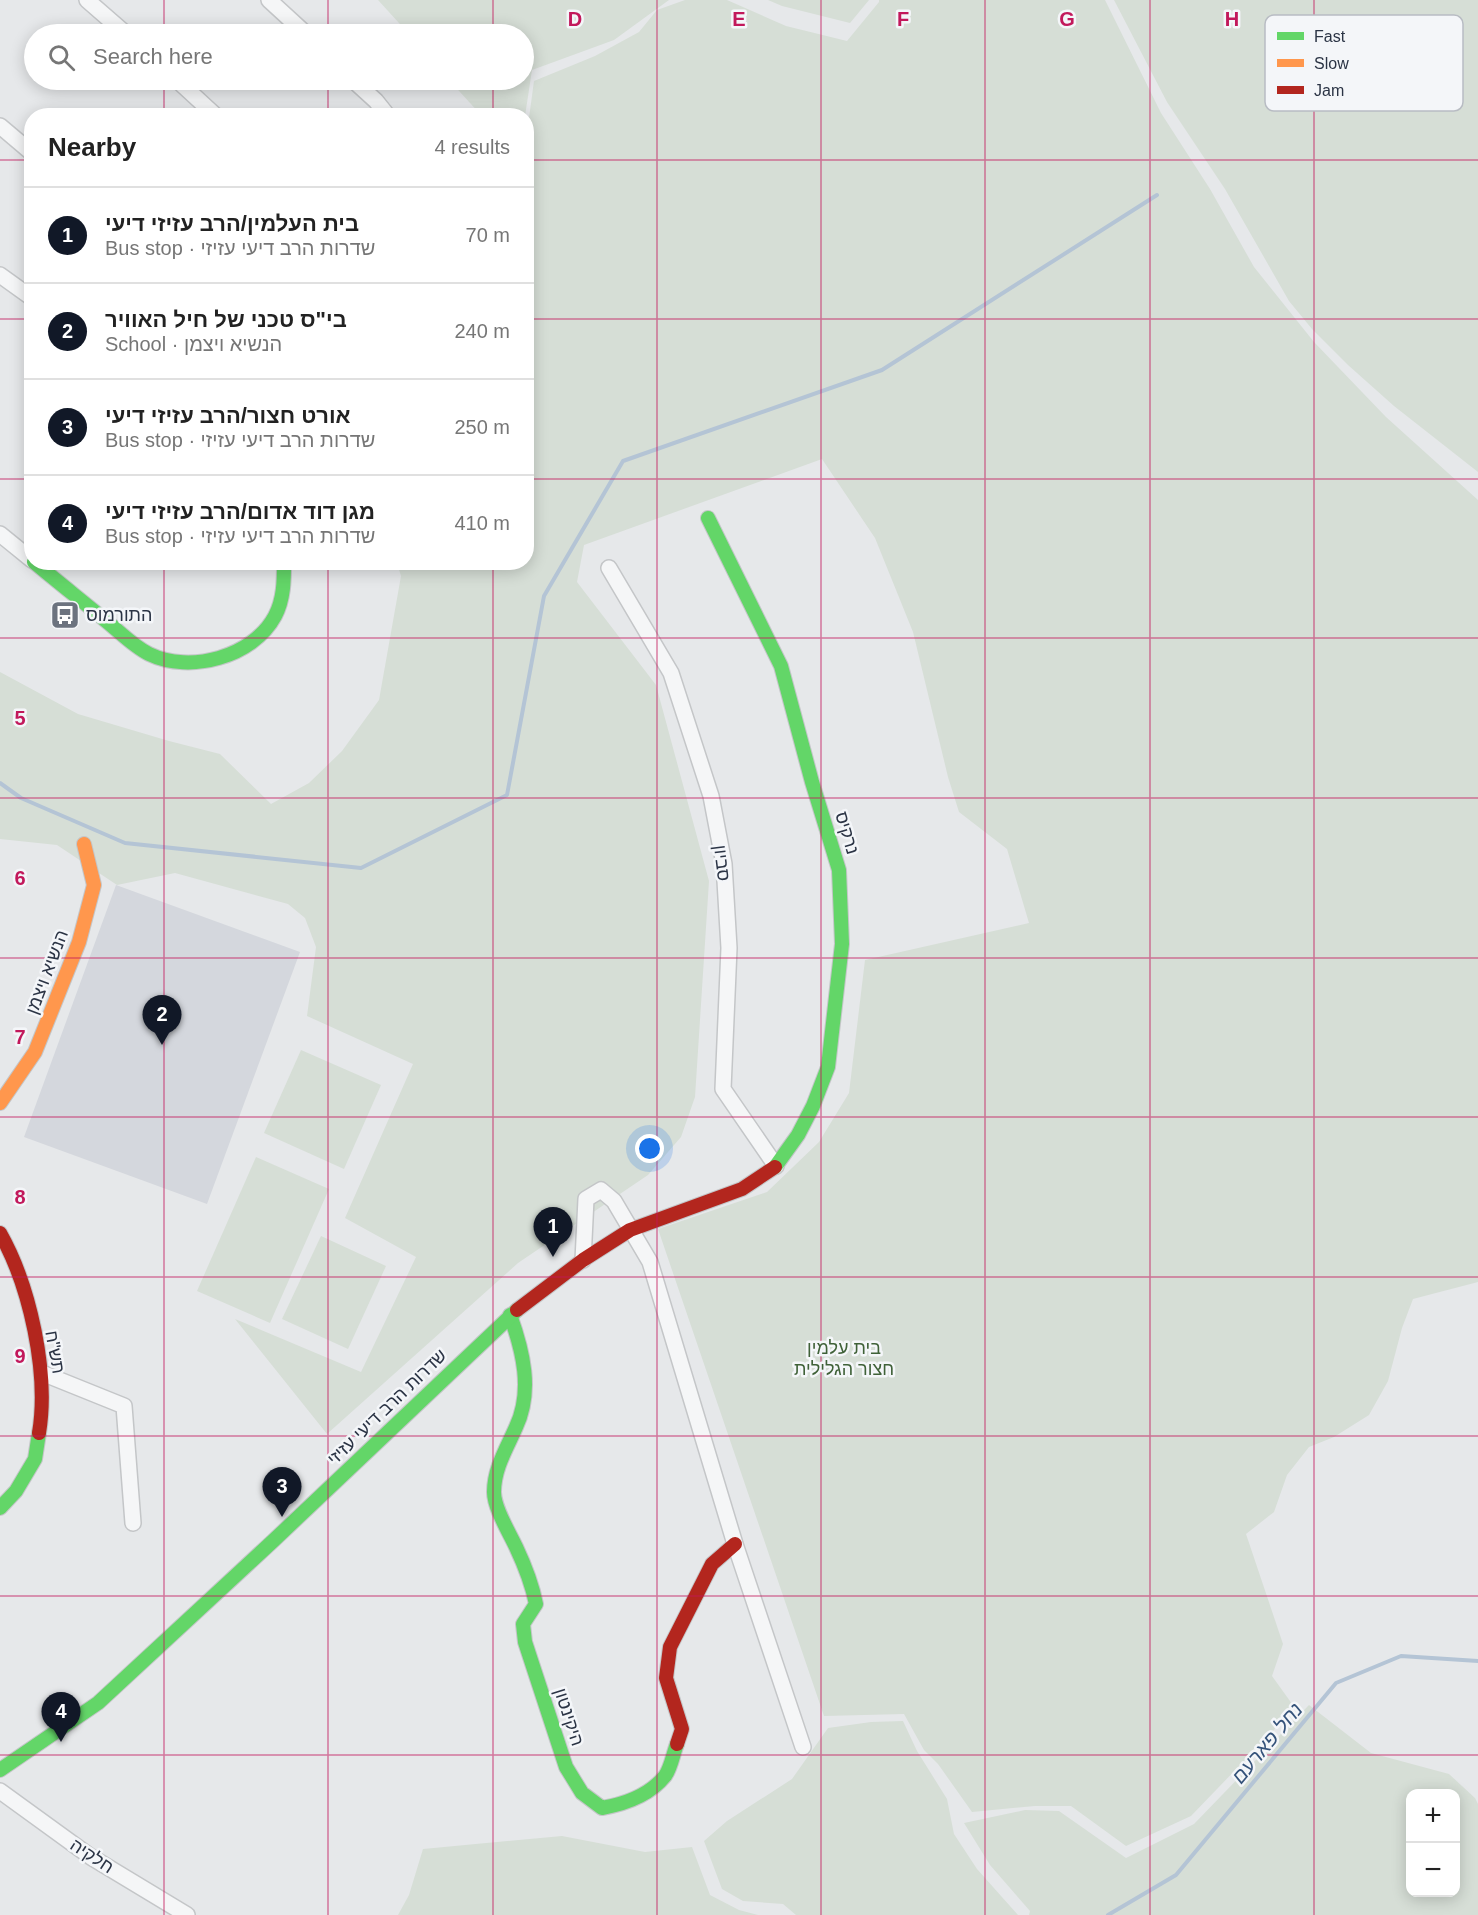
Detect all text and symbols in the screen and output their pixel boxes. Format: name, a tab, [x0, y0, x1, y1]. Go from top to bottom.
text: D	[568, 8, 582, 30]
text: E	[732, 8, 746, 30]
text: F	[897, 8, 909, 30]
text: G	[1059, 8, 1075, 30]
text: H	[1225, 8, 1239, 30]
legend	[1265, 15, 1463, 111]
search box	[24, 24, 534, 90]
text: Fast	[1314, 28, 1346, 45]
icon: search	[45, 41, 78, 74]
text: Search here	[93, 44, 213, 69]
text: Slow	[1314, 55, 1349, 72]
text: Jam	[1314, 82, 1344, 99]
text: Nearby	[48, 132, 136, 162]
text: 4 results	[434, 136, 510, 158]
text: בית העלמין/הרב עזיזי דיעי	[105, 211, 359, 236]
text: 1	[62, 224, 73, 246]
text: 70 m	[466, 224, 510, 246]
text: Bus stop · שדרות הרב דיעי עזיזי	[105, 237, 375, 259]
text: בי"ס טכני של חיל האוויר	[105, 307, 347, 332]
text: 2	[62, 320, 73, 342]
text: 240 m	[454, 320, 510, 342]
text: School · הנשיא ויצמן	[105, 333, 282, 355]
text: אורט חצור/הרב עזיזי דיעי	[105, 403, 351, 428]
text: 3	[62, 416, 73, 438]
text: 250 m	[454, 416, 510, 438]
text: Bus stop · שדרות הרב דיעי עזיזי	[105, 429, 375, 451]
text: מגן דוד אדום/הרב עזיזי דיעי	[105, 499, 375, 524]
text: 4	[62, 512, 73, 534]
text: 410 m	[454, 512, 510, 534]
text: Bus stop · שדרות הרב דיעי עזיזי	[105, 525, 375, 547]
bus stop icon: התורמוס	[49, 599, 81, 631]
place label: התורמוס	[86, 605, 152, 625]
text: 5	[14, 707, 26, 729]
street label: נרקיס	[831, 809, 863, 857]
street label: סביון	[710, 844, 734, 882]
text: 6	[14, 867, 26, 889]
street label: הנשיא ויצמן	[22, 927, 72, 1017]
pin: 2	[142, 996, 182, 1045]
text: 7	[14, 1026, 26, 1048]
your location	[635, 1134, 664, 1163]
text: 8	[14, 1186, 26, 1208]
pin: 1	[534, 1208, 572, 1257]
street label: תש"ח	[41, 1329, 69, 1375]
park label: בית עלמין חצור הגלילית	[794, 1338, 894, 1379]
text: 9	[14, 1345, 26, 1367]
street label: שדרות הרב דיעי עזיזי	[323, 1345, 451, 1469]
pin: 3	[262, 1468, 302, 1517]
street label: היקינטון	[550, 1686, 588, 1748]
pin: 4	[42, 1692, 80, 1742]
water label: נחל פארעם	[1227, 1698, 1307, 1788]
map controls	[1406, 1789, 1460, 1897]
button: +	[1406, 1789, 1460, 1843]
street label: חלקיה	[67, 1835, 117, 1877]
button: −	[1406, 1843, 1460, 1897]

